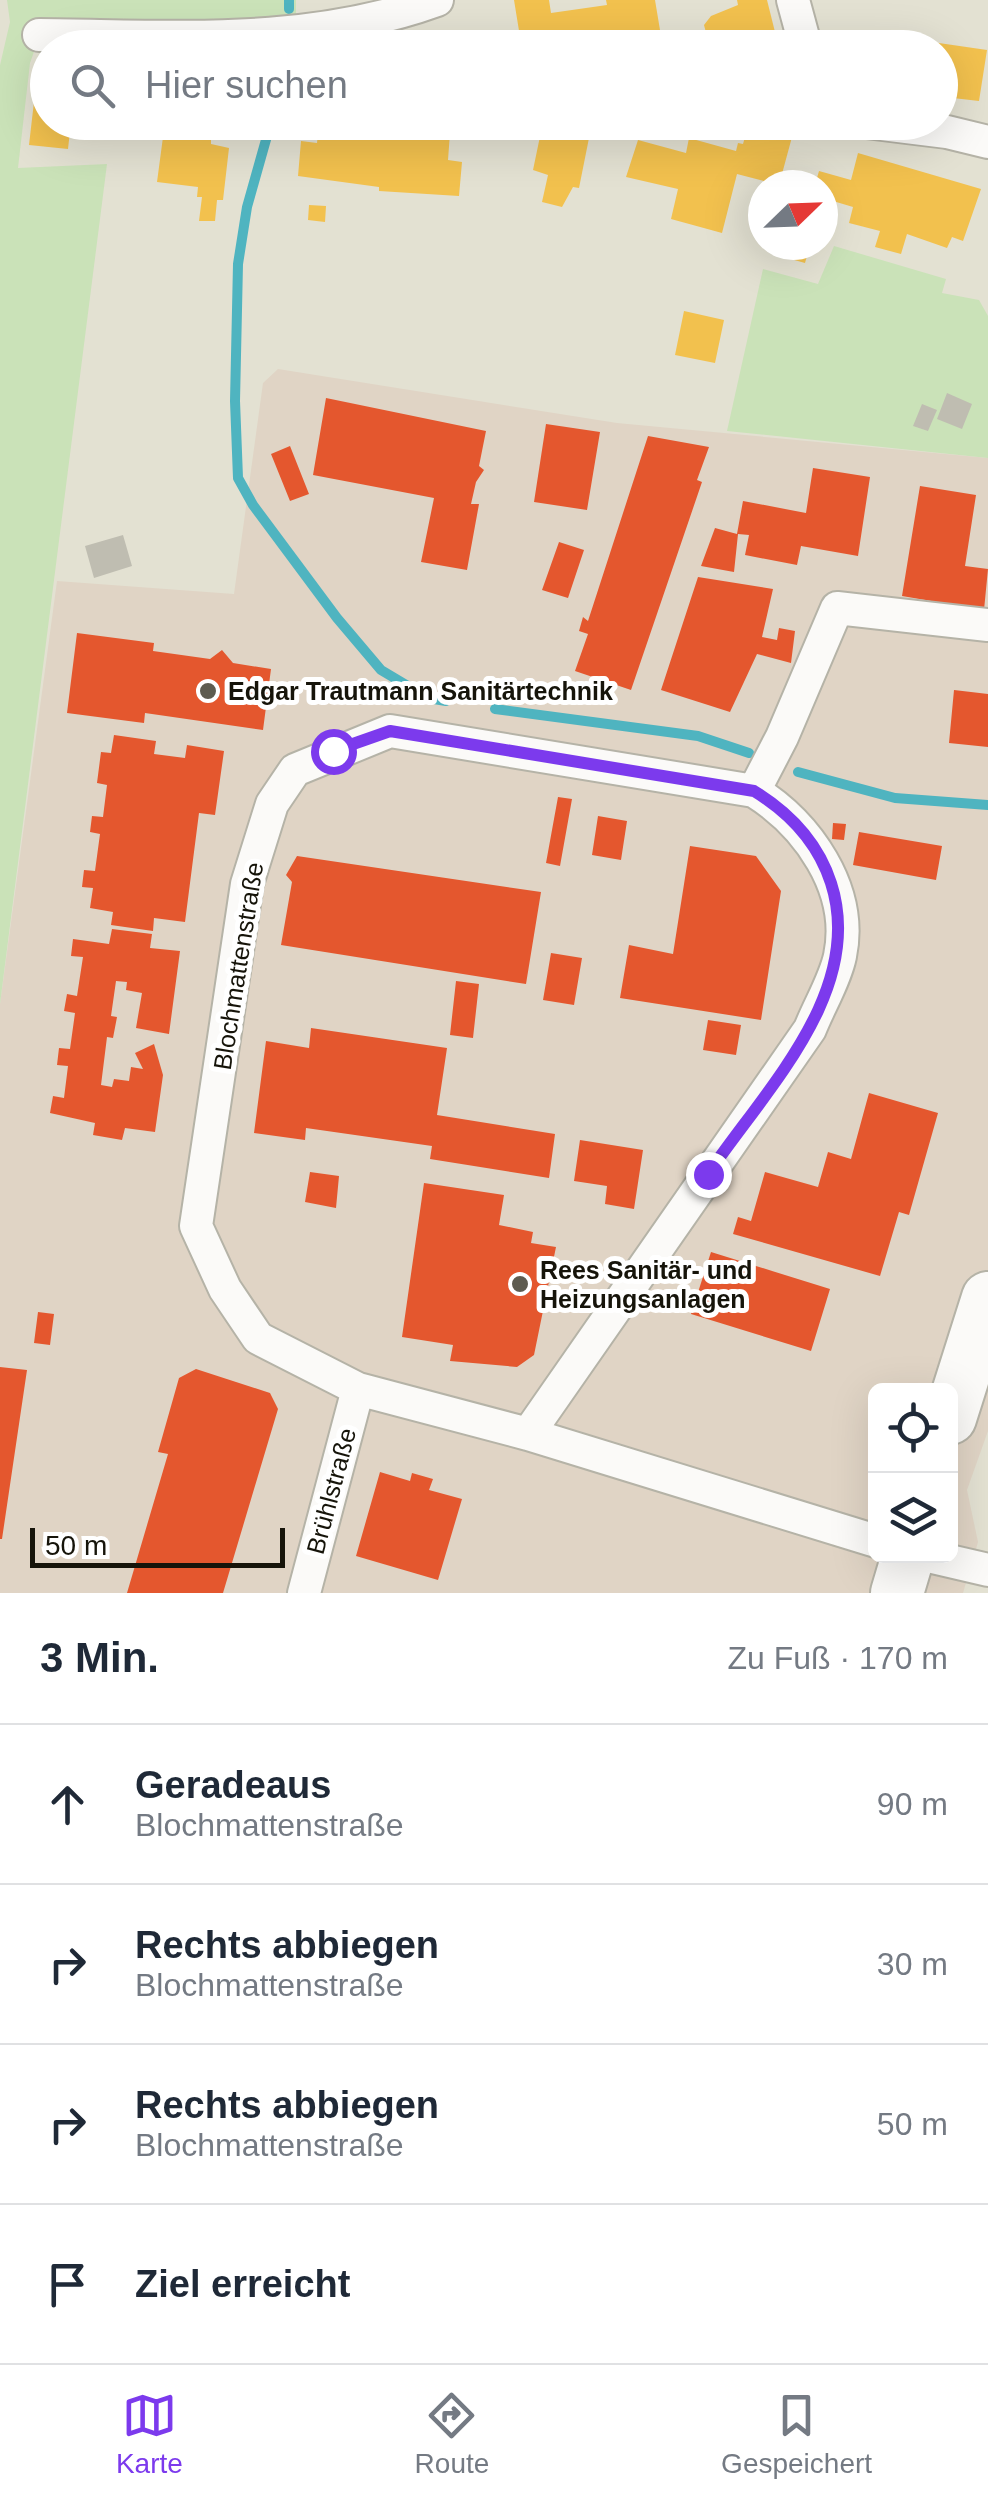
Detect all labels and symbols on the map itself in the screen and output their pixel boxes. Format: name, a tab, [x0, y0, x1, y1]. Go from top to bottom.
north arrow	[748, 170, 838, 260]
place label: Edgar Trautmann Sanitärtechnik	[228, 677, 613, 705]
marker: Edgar Trautmann Sanitärtechnik	[197, 680, 219, 702]
route start	[311, 729, 357, 775]
street label: Blochmattenstraße	[208, 860, 268, 1072]
route end	[686, 1152, 732, 1198]
place label: Rees Sanitär- und Heizungsanlagen	[540, 1256, 753, 1313]
marker: Rees Sanitär- und Heizungsanlagen	[509, 1273, 531, 1295]
street label: Brühlstraße	[301, 1425, 361, 1557]
scale bar	[30, 1523, 285, 1568]

